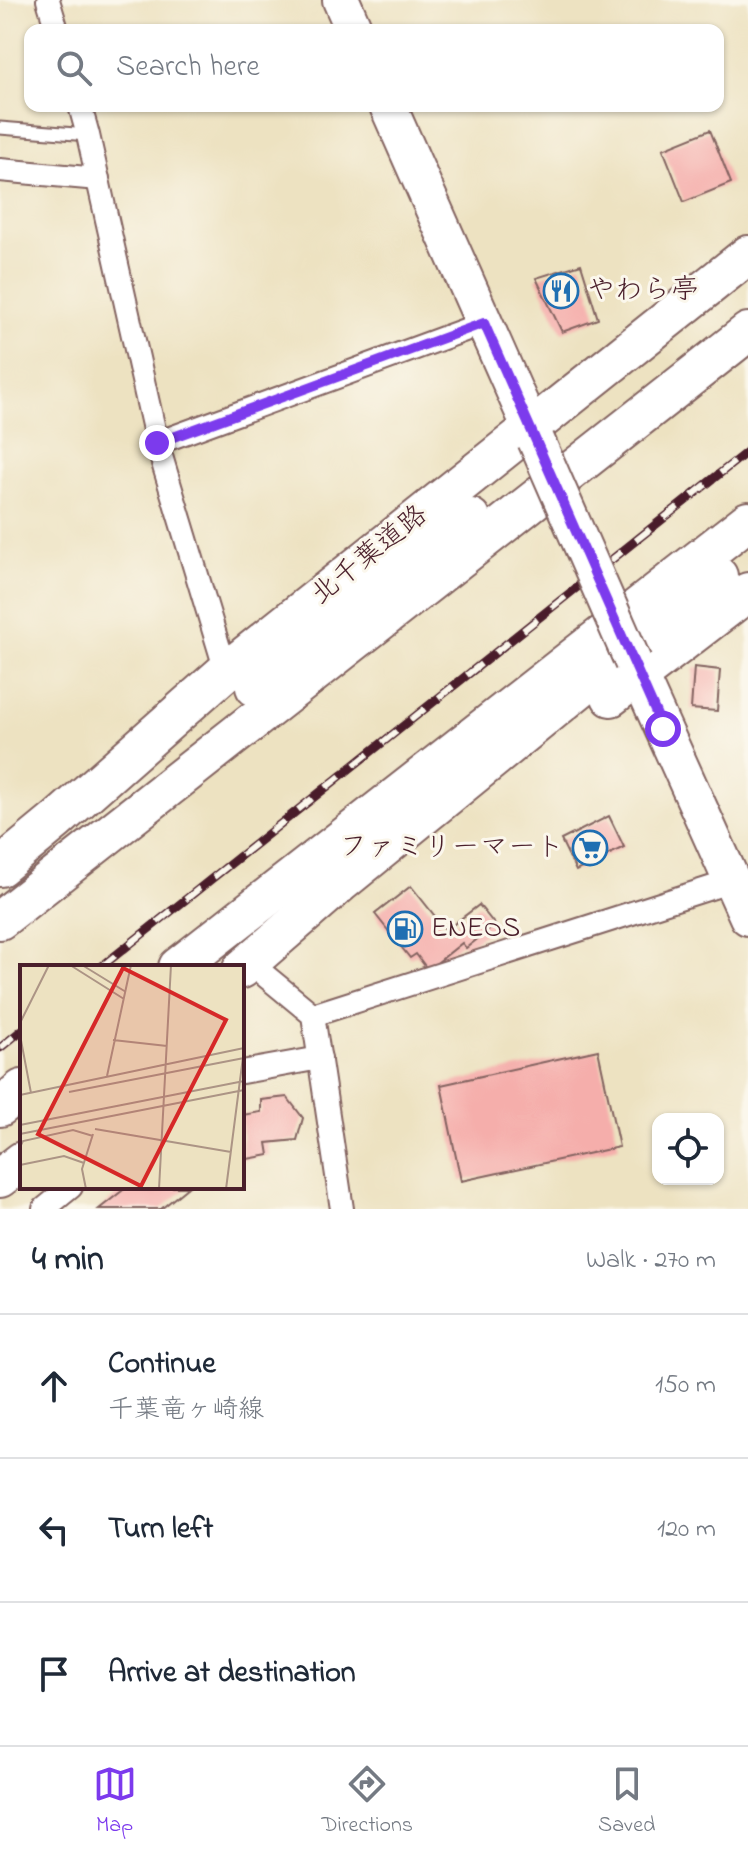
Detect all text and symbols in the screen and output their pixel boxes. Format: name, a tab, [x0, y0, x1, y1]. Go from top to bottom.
search box	[24, 24, 724, 112]
icon: search	[52, 46, 96, 90]
text: Search here	[116, 46, 260, 90]
place label: やわら亭	[587, 271, 699, 312]
restaurant icon: やわら亭	[542, 272, 580, 310]
route end	[139, 425, 175, 461]
street label: 北千葉道路	[303, 496, 437, 616]
route start	[645, 711, 681, 747]
place label: ファミリーマート	[339, 828, 564, 869]
supermarket icon: ファミリーマート	[571, 829, 609, 867]
place label: ENEOS	[431, 909, 520, 950]
fuel station icon: ENEOS	[386, 910, 424, 948]
inset map	[20, 965, 244, 1189]
map controls	[652, 1113, 724, 1185]
button: locate	[652, 1113, 724, 1185]
text: 4 min	[32, 1236, 104, 1286]
text: Walk · 270 m	[586, 1242, 716, 1280]
text: Continue	[108, 1343, 216, 1387]
icon: ahead	[32, 1364, 76, 1408]
text: 150 m	[655, 1367, 716, 1405]
text: 千葉竜ヶ崎線	[108, 1392, 264, 1430]
icon: left	[32, 1508, 76, 1552]
text: Turn left	[108, 1508, 213, 1552]
text: 120 m	[657, 1511, 716, 1549]
icon: arrive	[32, 1652, 76, 1696]
text: Arrive at destination	[108, 1652, 356, 1696]
tab: Map	[93, 1762, 137, 1842]
tab: Directions	[322, 1762, 413, 1842]
tab: Saved	[598, 1762, 655, 1842]

